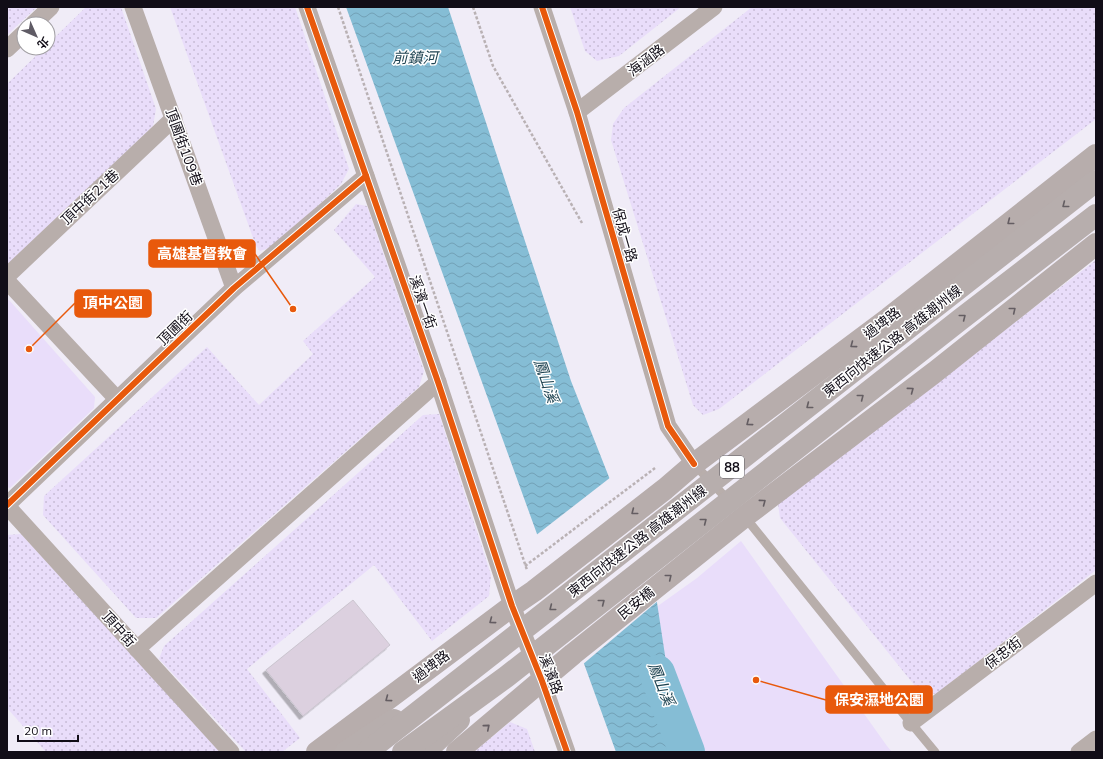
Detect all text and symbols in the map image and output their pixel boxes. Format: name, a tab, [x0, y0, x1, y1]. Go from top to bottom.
north arrow	[16, 16, 56, 56]
text: 北	[34, 34, 52, 52]
street label: 海涵路	[624, 40, 668, 80]
water label: 前鎮河	[392, 48, 440, 67]
street label: 頂圃街109巷	[162, 106, 206, 188]
street label: 頂中街21巷	[57, 166, 123, 228]
one-way arrow	[1063, 201, 1070, 208]
street label: 保成一路	[609, 206, 641, 264]
one-way arrow	[1008, 218, 1015, 225]
callout: 高雄基督教會	[149, 240, 255, 267]
text: 高雄基督教會	[157, 244, 247, 263]
street label: 溪濱一街	[405, 273, 441, 331]
street label: 東西向快速公路 高雄潮州線	[819, 281, 965, 401]
callout: 頂中公園	[75, 290, 151, 317]
text: 頂中公園	[83, 293, 143, 312]
street label: 過埤路	[860, 303, 904, 343]
street label: 頂圃街	[154, 307, 196, 349]
one-way arrow	[1009, 307, 1016, 314]
one-way arrow	[958, 315, 965, 322]
one-way arrow	[850, 341, 857, 348]
water label: 鳳山溪	[530, 356, 563, 407]
one-way arrow	[907, 388, 914, 395]
one-way arrow	[856, 395, 863, 402]
one-way arrow	[806, 402, 813, 409]
one-way arrow	[746, 418, 753, 425]
road number: 88	[720, 456, 744, 478]
street label: 東西向快速公路 高雄潮州線	[564, 481, 710, 601]
one-way arrow	[759, 500, 766, 507]
one-way arrow	[632, 508, 639, 515]
one-way arrow	[699, 519, 706, 526]
one-way arrow	[664, 575, 672, 582]
street label: 民安橋	[614, 583, 658, 623]
one-way arrow	[597, 599, 604, 606]
one-way arrow	[550, 603, 557, 610]
street label: 頂中街	[98, 607, 140, 651]
one-way arrow	[489, 616, 496, 624]
street label: 保忠街	[981, 633, 1025, 673]
street label: 過埤路	[409, 646, 453, 686]
street label: 溪濱路	[535, 651, 567, 697]
water label: 鳳山溪	[644, 659, 679, 710]
callout: 保安濕地公園	[826, 686, 932, 713]
text: 保安濕地公園	[834, 690, 924, 709]
one-way arrow	[385, 694, 392, 701]
scale bar	[18, 717, 78, 743]
text: 20 m	[24, 723, 52, 738]
one-way arrow	[483, 724, 490, 731]

